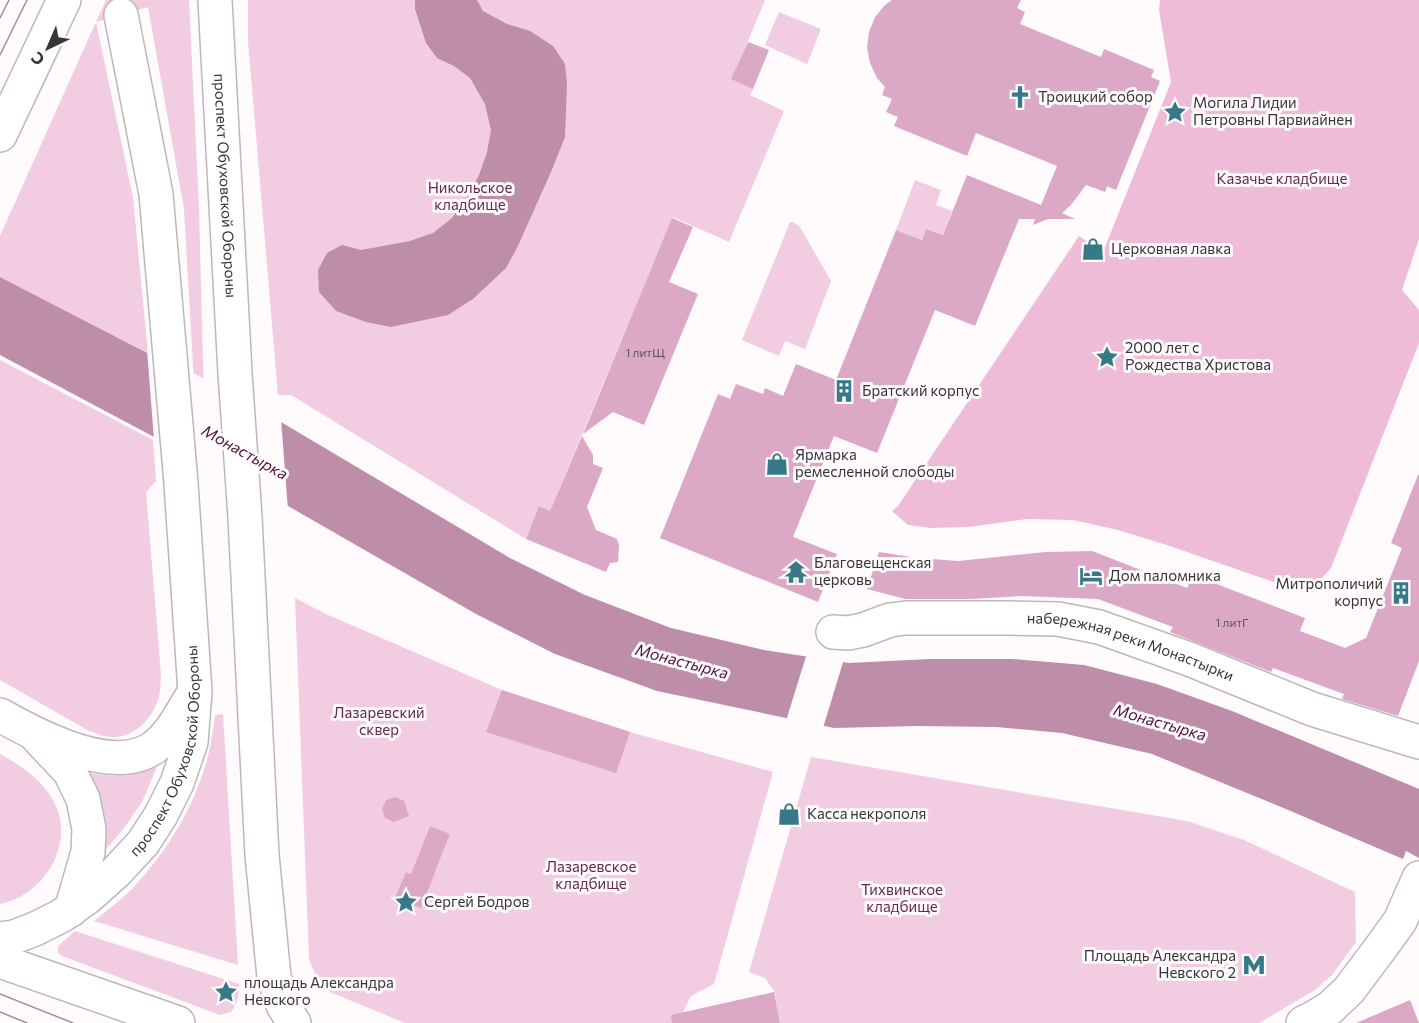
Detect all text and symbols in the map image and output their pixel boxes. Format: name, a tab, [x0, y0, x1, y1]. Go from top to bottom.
north arrow	[18, 18, 78, 78]
text: С	[27, 48, 48, 70]
street label: проспект Обуховской Обороны	[211, 73, 241, 298]
church icon: Троицкий собор	[1007, 84, 1033, 110]
place label: Троицкий собор	[1038, 87, 1153, 105]
place label: Могила Лидии Петровны Парвиайнен	[1193, 93, 1353, 128]
place icon: Могила Лидии Петровны Парвиайнен	[1162, 99, 1188, 125]
park label: Казачье кладбище	[1217, 169, 1348, 187]
park label: Никольское кладбище	[428, 178, 512, 213]
shop icon: Церковная лавка	[1080, 236, 1106, 262]
place label: Церковная лавка	[1111, 239, 1231, 257]
place label: 2000 лет с Рождества Христова	[1125, 338, 1271, 373]
place icon: 2000 лет с Рождества Христова	[1094, 344, 1120, 370]
house number: 1 литЩ	[625, 345, 665, 359]
building icon: Братский корпус	[831, 378, 857, 404]
place label: Братский корпус	[862, 381, 979, 399]
water label: Монастырка	[199, 420, 292, 483]
place label: Ярмарка ремесленной слободы	[795, 445, 954, 480]
shop icon: Ярмарка ремесленной слободы	[764, 451, 790, 477]
place label: Благовещенская церковь	[814, 553, 931, 588]
temple icon: Благовещенская церковь	[783, 559, 809, 585]
hotel icon: Дом паломника	[1078, 563, 1104, 589]
place label: Дом паломника	[1109, 566, 1221, 584]
place label: Митрополичий корпус	[1275, 574, 1383, 609]
building icon: Митрополичий корпус	[1388, 580, 1414, 606]
street label: набережная реки Монастырки	[1027, 608, 1237, 684]
house number: 1 литГ	[1215, 615, 1249, 629]
water label: Монастырка	[634, 639, 731, 682]
street label: проспект Обуховской Обороны	[125, 645, 203, 860]
water label: Монастырка	[1112, 699, 1209, 744]
park label: Лазаревский сквер	[333, 703, 425, 738]
shop icon: Касса некрополя	[776, 801, 802, 827]
place label: Касса некрополя	[807, 804, 926, 822]
park label: Лазаревское кладбище	[546, 857, 636, 892]
park label: Тихвинское кладбище	[861, 880, 943, 915]
place icon: Сергей Бодров	[393, 889, 419, 915]
place label: Сергей Бодров	[424, 892, 530, 910]
place label: Площадь Александра Невского 2	[1084, 946, 1236, 981]
metro station icon: Площадь Александра Невского 2	[1241, 952, 1267, 978]
place label: площадь Александра Невского	[244, 973, 394, 1008]
place icon: площадь Александра Невского	[213, 979, 239, 1005]

